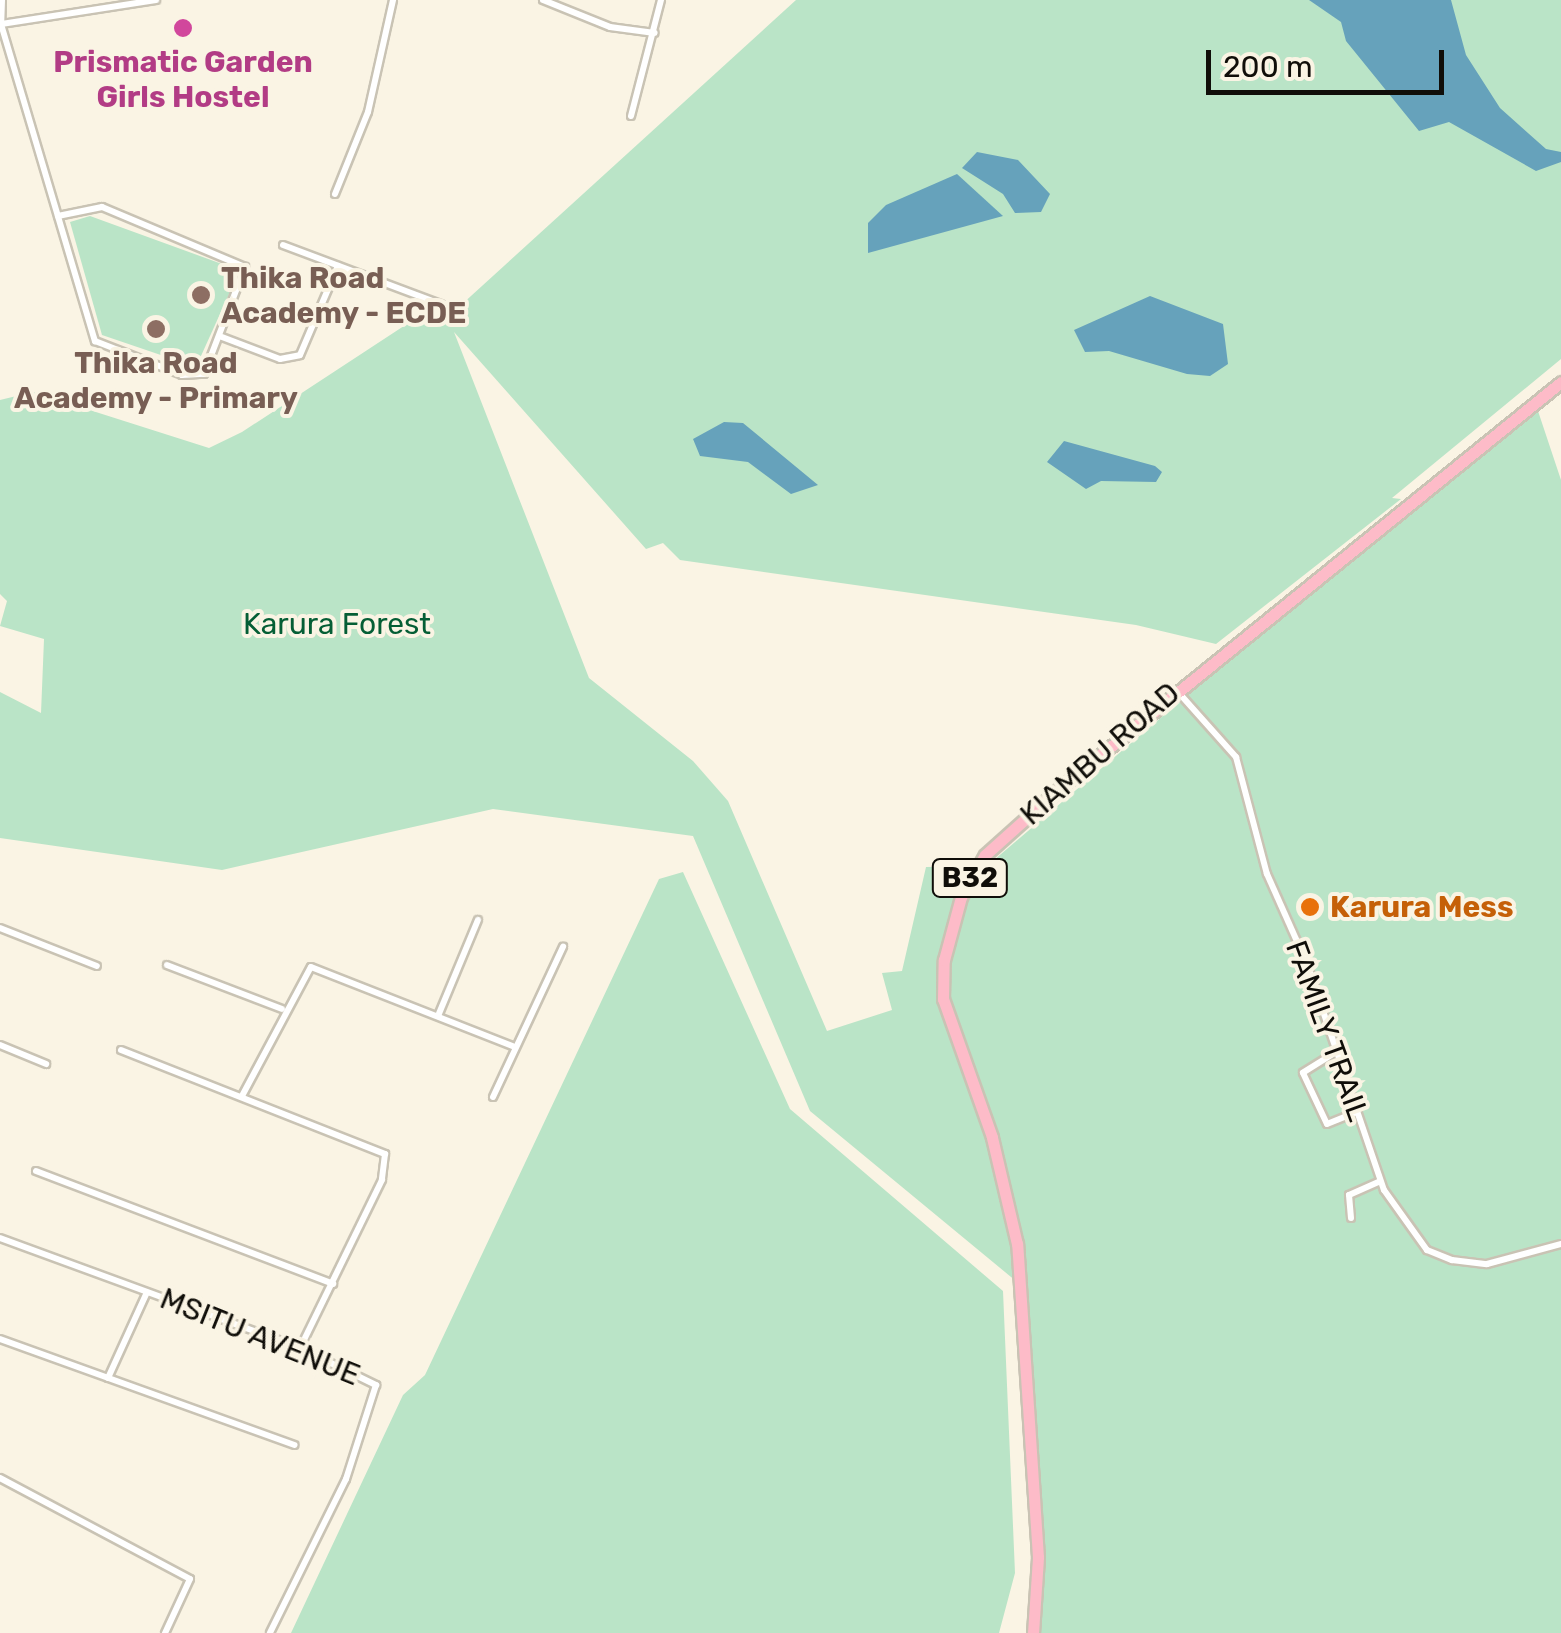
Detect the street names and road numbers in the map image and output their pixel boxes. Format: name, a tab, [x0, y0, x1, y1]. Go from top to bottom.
street label: KIAMBU ROAD	[1013, 675, 1187, 833]
road number: B32	[930, 855, 1010, 901]
street label: FAMILY TRAIL	[1277, 935, 1377, 1127]
street label: MSITU AVENUE	[155, 1280, 365, 1394]

